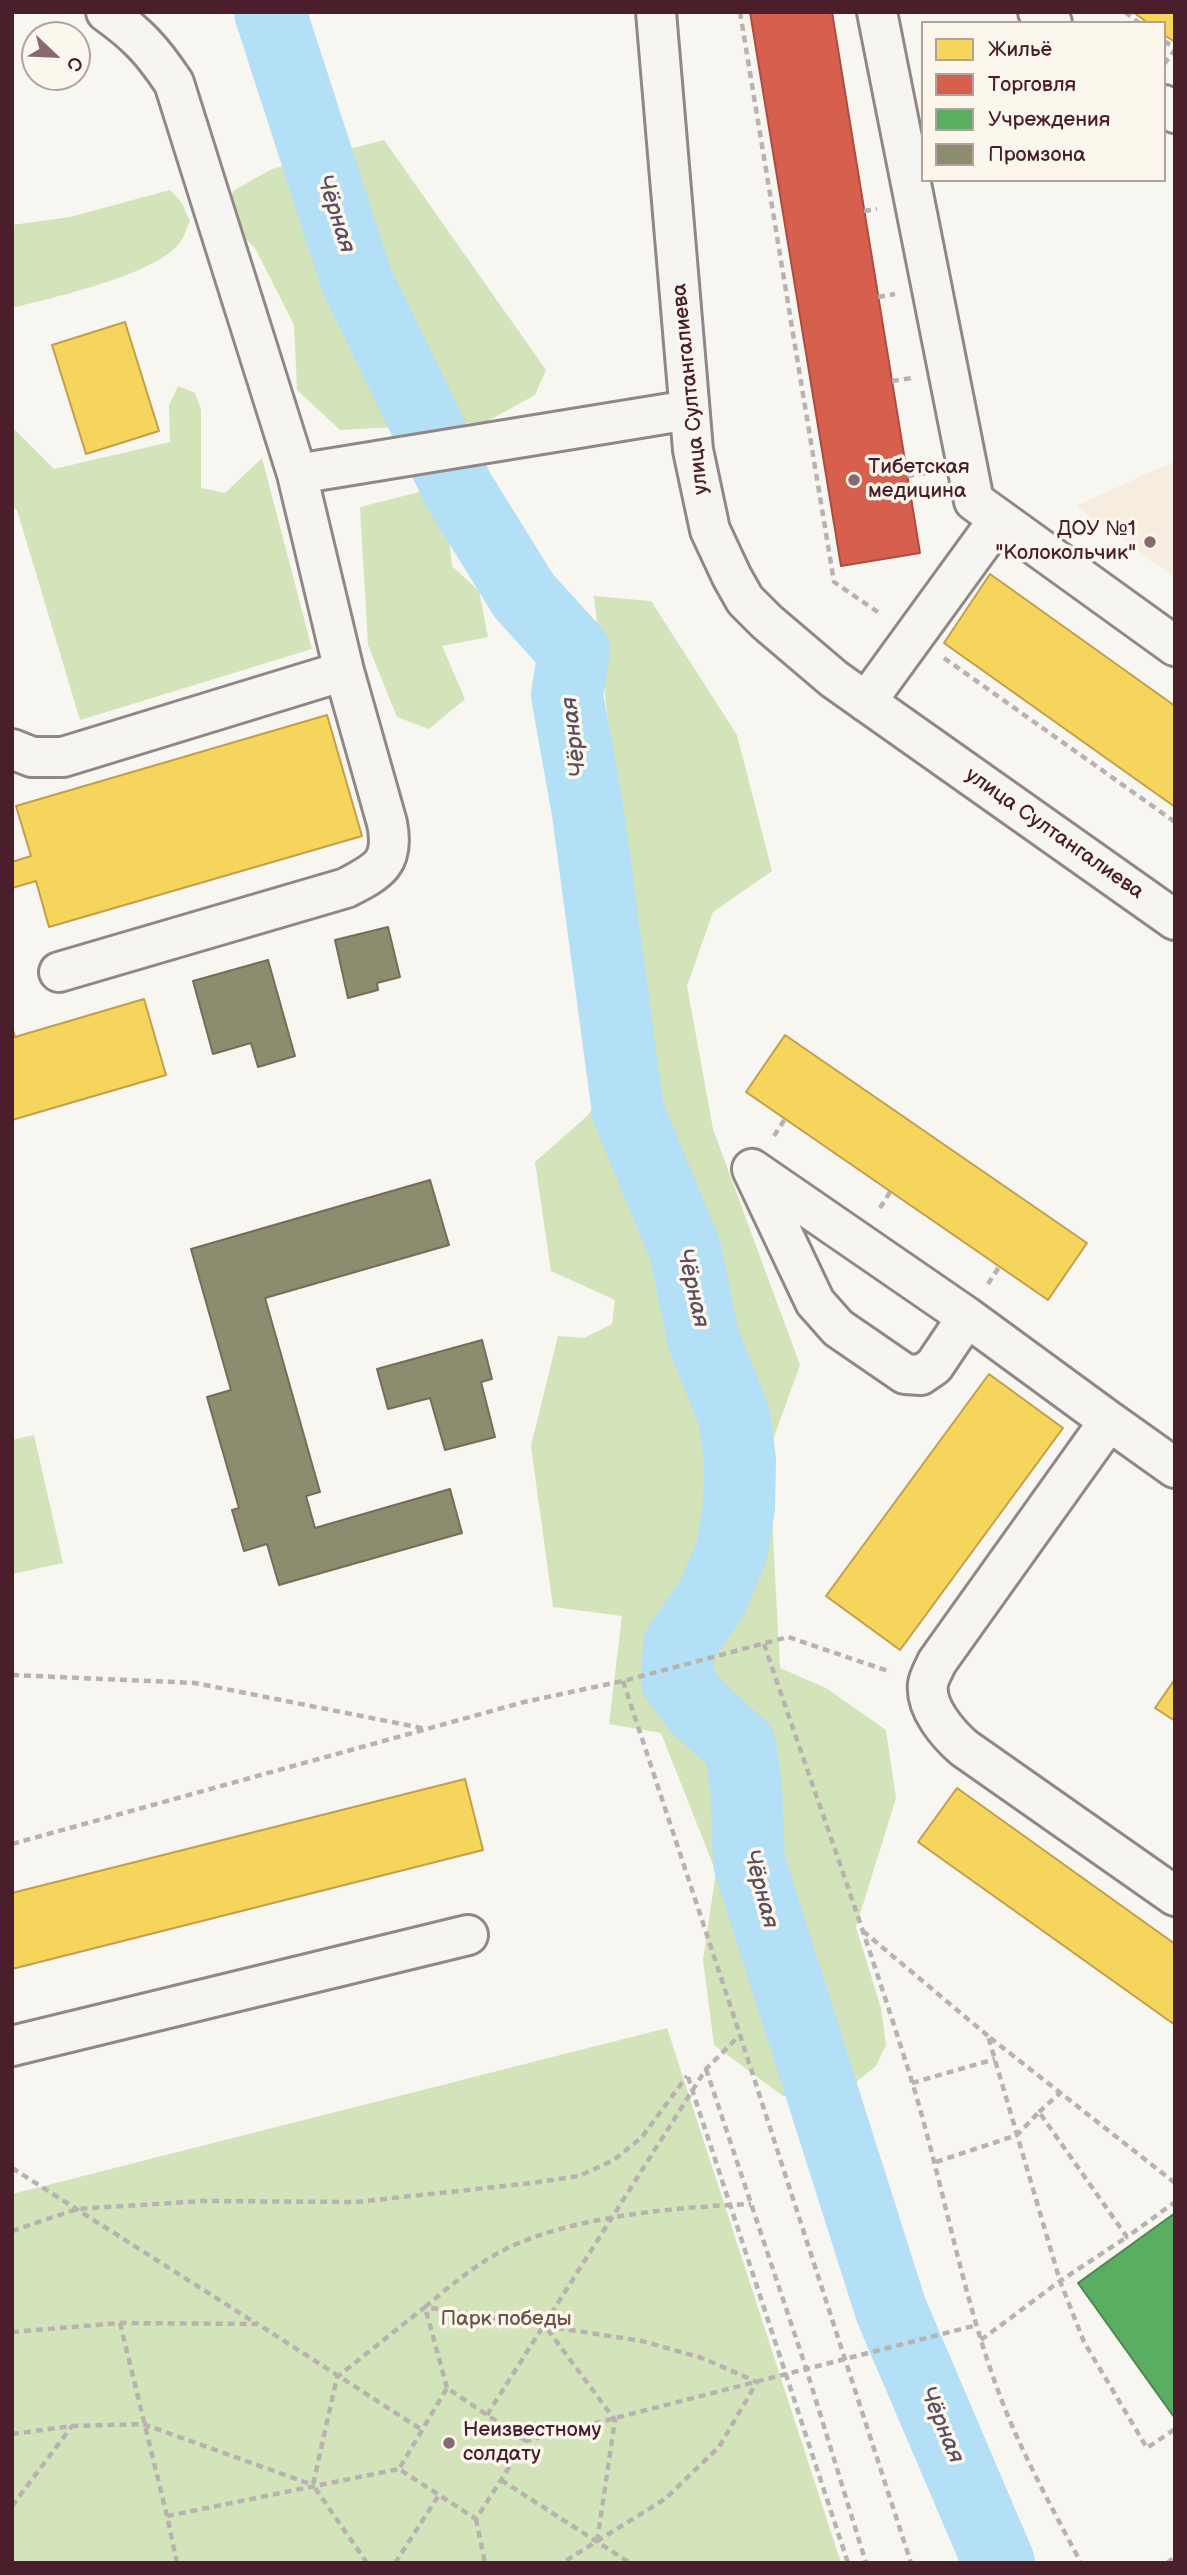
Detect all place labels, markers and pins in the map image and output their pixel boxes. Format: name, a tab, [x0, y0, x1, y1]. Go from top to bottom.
place label: Тибетская медицина	[868, 455, 970, 505]
marker: Тибетская медицина	[846, 472, 862, 488]
place label: ДОУ №1 "Колокольчик"	[996, 517, 1136, 567]
marker: ДОУ №1 "Колокольчик"	[1142, 534, 1158, 550]
place label: Неизвестному солдату	[463, 2418, 601, 2468]
marker: Неизвестному солдату	[441, 2435, 457, 2451]

